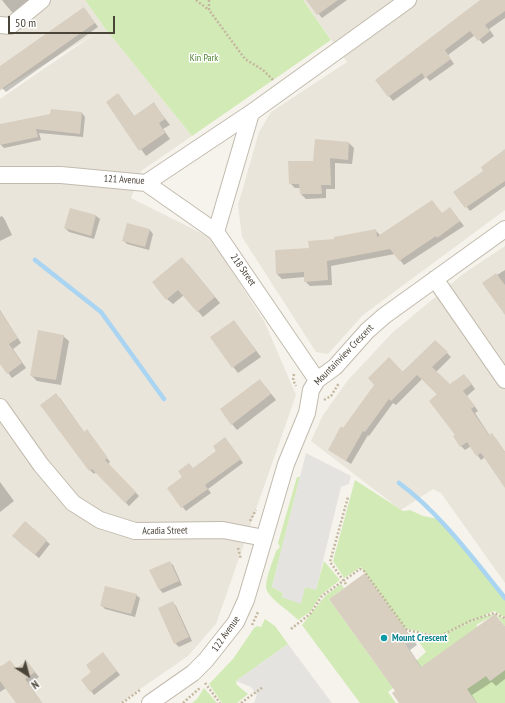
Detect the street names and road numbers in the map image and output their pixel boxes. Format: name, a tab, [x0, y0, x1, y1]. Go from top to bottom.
street label: 121 Avenue	[103, 173, 145, 187]
street label: 218 Street	[228, 252, 258, 288]
street label: Mountainview Crescent	[312, 322, 376, 388]
street label: Acadia Street	[142, 525, 188, 537]
street label: 122 Avenue	[209, 614, 243, 654]

